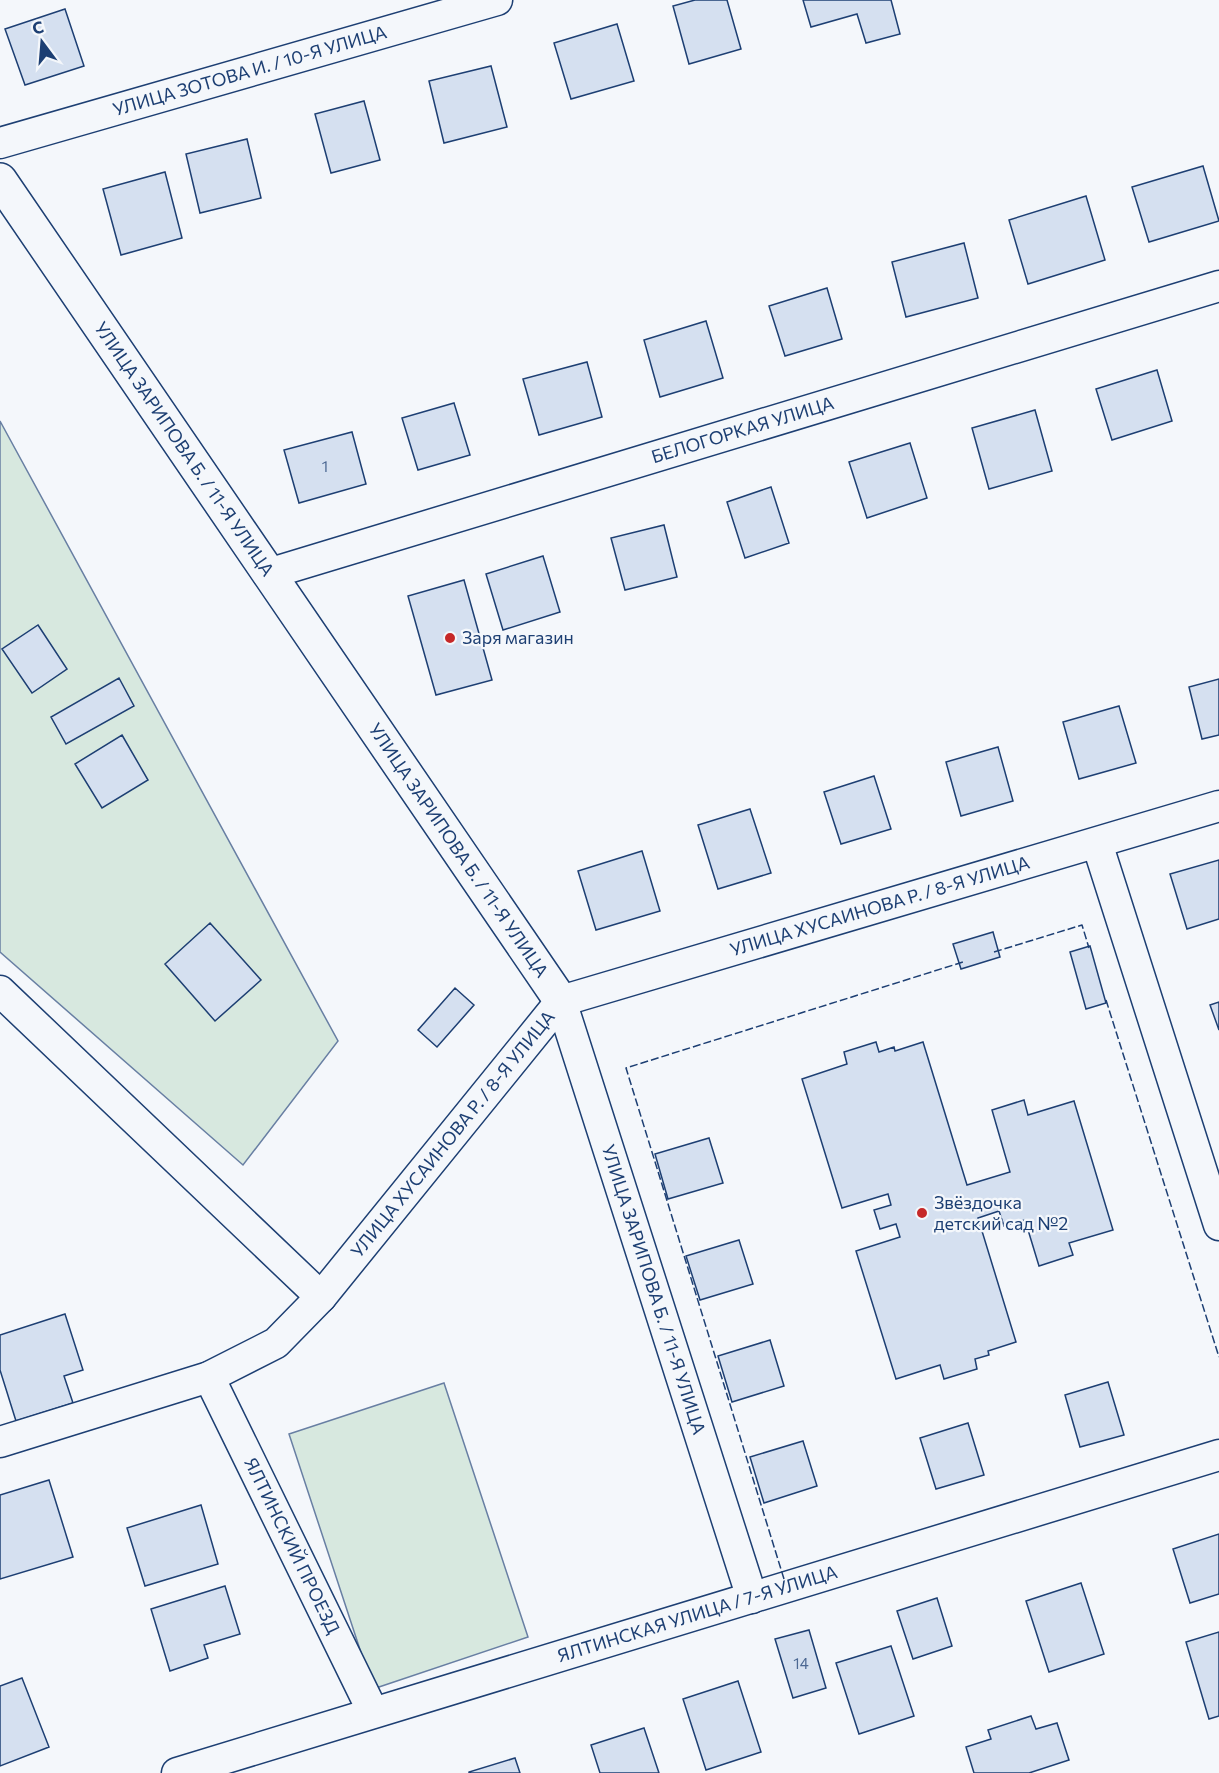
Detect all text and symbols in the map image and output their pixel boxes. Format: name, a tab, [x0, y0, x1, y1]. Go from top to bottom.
north arrow	[12, 12, 72, 72]
text: С	[30, 16, 46, 38]
street label: УЛИЦА ЗОТОВА И. / 10-Я УЛИЦА	[110, 20, 389, 120]
street label: УЛИЦА ЗАРИПОВА Б. / 11-Я УЛИЦА	[90, 317, 279, 580]
street label: БЕЛОГОРКАЯ УЛИЦА	[648, 391, 836, 467]
house number: 1	[322, 457, 328, 475]
place label: Заря магазин	[462, 626, 574, 648]
marker: Заря магазин	[443, 631, 457, 645]
street label: УЛИЦА ЗАРИПОВА Б. / 11-Я УЛИЦА	[364, 718, 554, 981]
street label: УЛИЦА ХУСАИНОВА Р. / 8-Я УЛИЦА	[727, 851, 1032, 960]
street label: УЛИЦА ХУСАИНОВА Р. / 8-Я УЛИЦА	[346, 1006, 559, 1261]
street label: УЛИЦА ЗАРИПОВА Б. / 11-Я УЛИЦА	[598, 1142, 711, 1437]
place label: Звёздочка детский сад №2	[934, 1191, 1068, 1234]
marker: Звёздочка детский сад №2	[915, 1206, 929, 1220]
street label: ЯЛТИНСКИЙ ПРОЕЗД	[240, 1454, 345, 1637]
street label: ЯЛТИНСКАЯ УЛИЦА / 7-Я УЛИЦА	[554, 1560, 840, 1666]
house number: 14	[793, 1654, 809, 1672]

